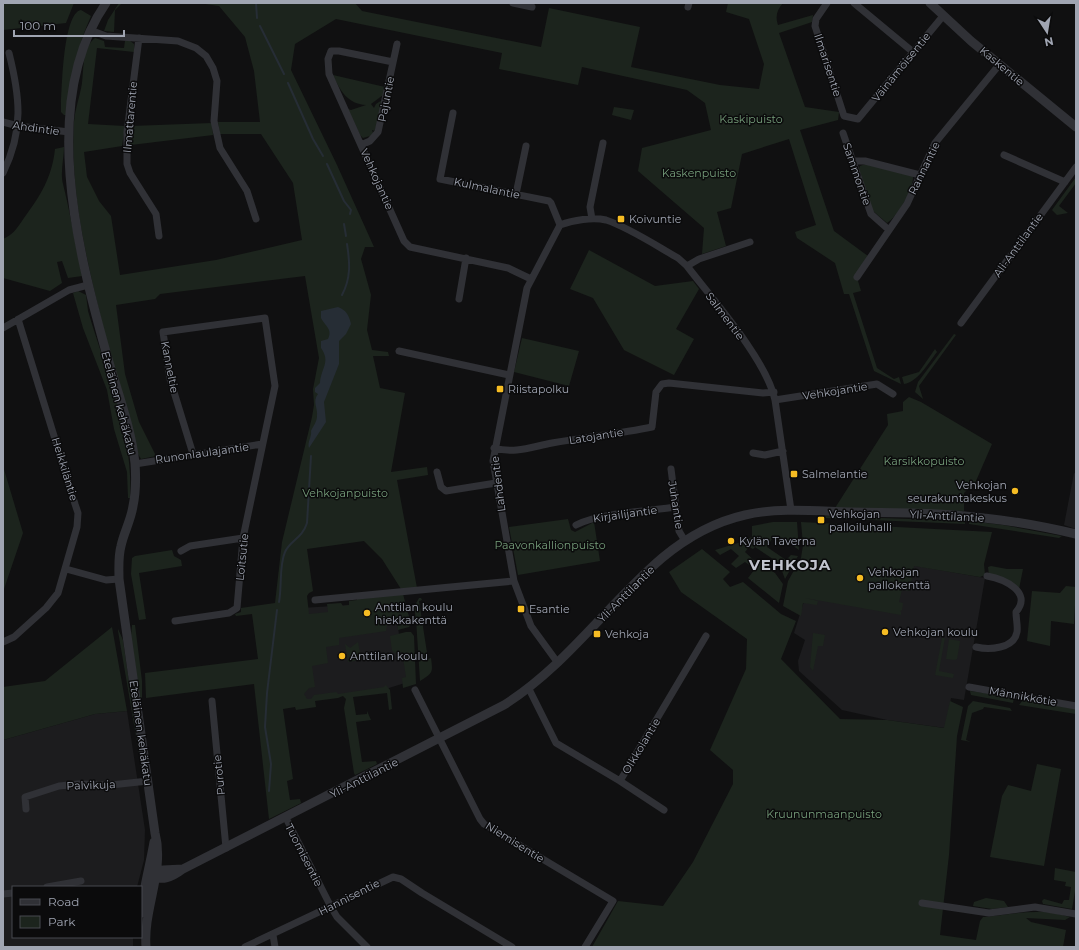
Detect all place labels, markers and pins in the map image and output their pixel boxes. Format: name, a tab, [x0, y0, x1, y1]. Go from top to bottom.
place label: Koivuntie	[629, 212, 682, 226]
marker: Koivuntie	[616, 214, 626, 224]
place label: Riistapolku	[508, 382, 569, 396]
marker: Riistapolku	[495, 384, 505, 394]
place label: Salmelantie	[802, 467, 868, 481]
marker: Salmelantie	[789, 469, 799, 479]
place label: Vehkojan seurakuntakeskus	[908, 478, 1008, 505]
marker: Vehkojan seurakuntakeskus	[1010, 486, 1020, 496]
place label: Vehkojan palloiluhalli	[829, 507, 892, 534]
marker: Vehkojan palloiluhalli	[816, 515, 826, 525]
place label: Kylän Taverna	[739, 534, 816, 548]
marker: Kylän Taverna	[726, 536, 736, 546]
place label: Vehkojan pallokenttä	[868, 565, 930, 592]
marker: Vehkojan pallokenttä	[855, 573, 865, 583]
place label: Anttilan koulu hiekkakenttä	[375, 600, 453, 627]
place label: Esantie	[529, 602, 570, 616]
marker: Esantie	[516, 604, 526, 614]
marker: Anttilan koulu hiekkakenttä	[362, 608, 372, 618]
place label: Vehkojan koulu	[893, 625, 978, 639]
place label: Vehkoja	[605, 627, 649, 641]
marker: Vehkojan koulu	[880, 627, 890, 637]
marker: Vehkoja	[592, 629, 602, 639]
place label: Anttilan koulu	[350, 649, 428, 663]
marker: Anttilan koulu	[337, 651, 347, 661]

